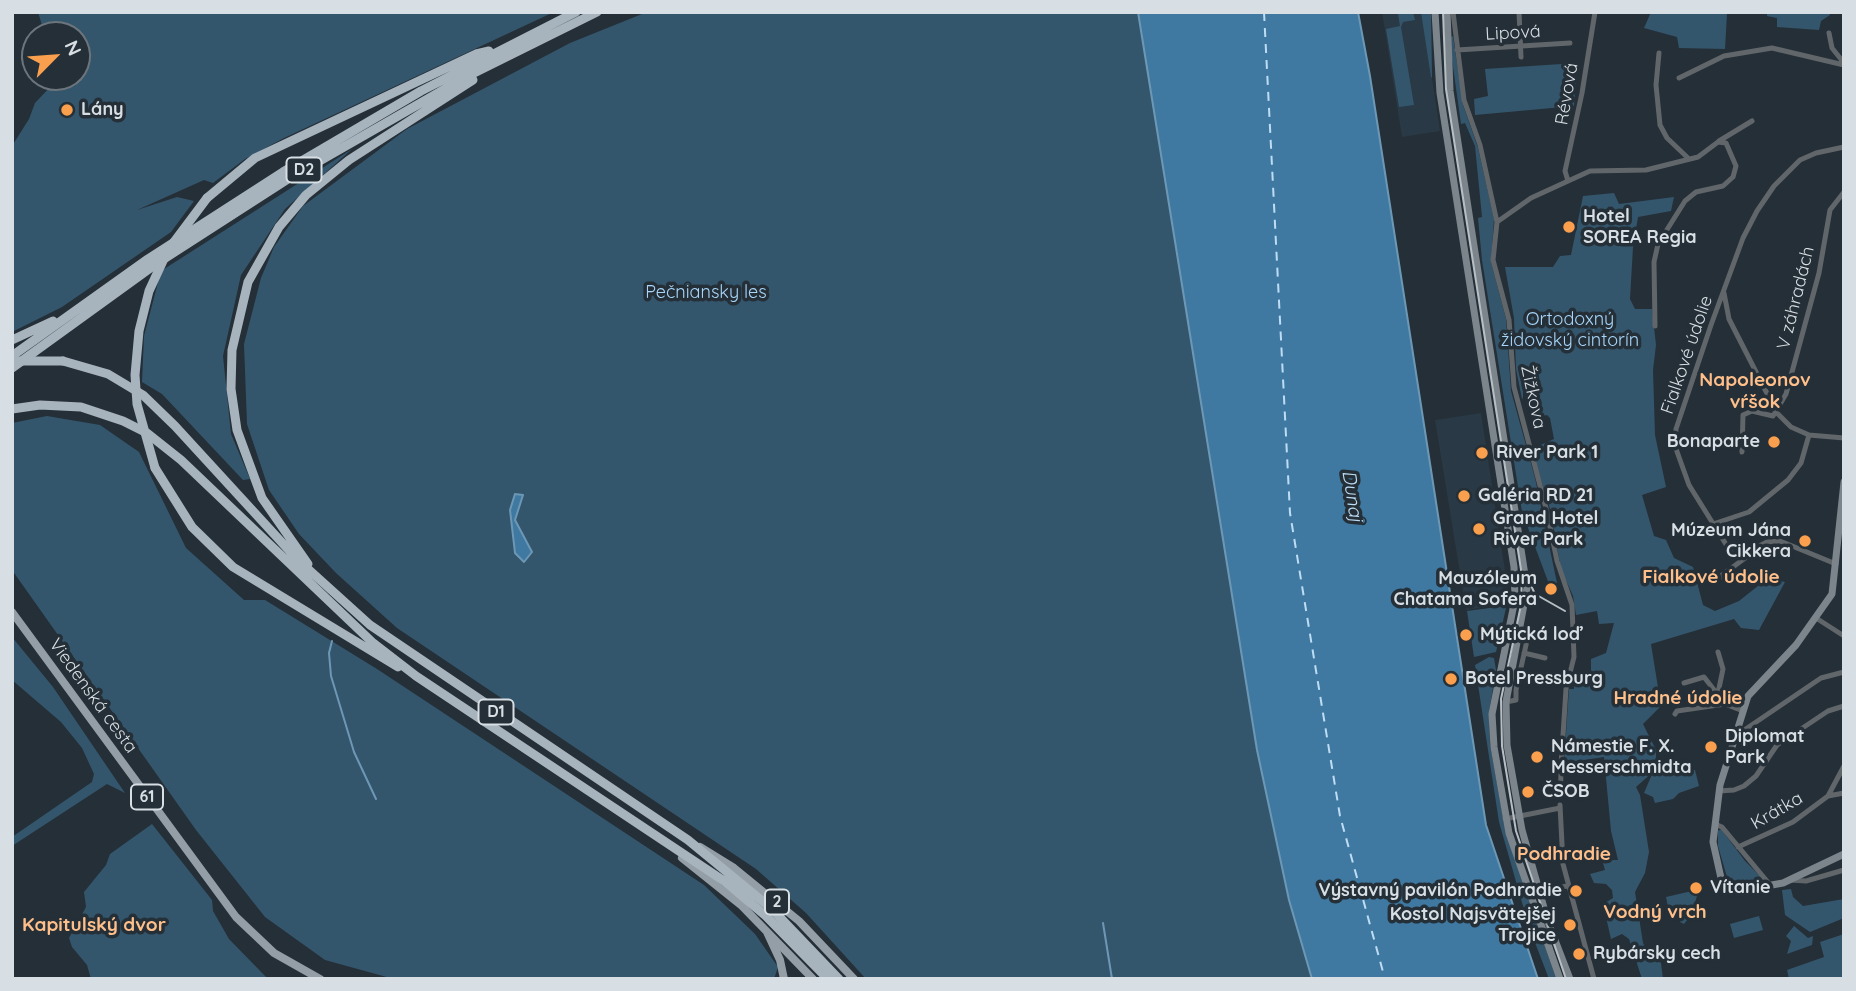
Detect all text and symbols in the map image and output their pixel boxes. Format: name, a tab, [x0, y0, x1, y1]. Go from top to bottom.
north arrow	[21, 21, 91, 91]
street label: Lipová	[1485, 21, 1541, 45]
text: N	[59, 37, 87, 59]
street label: Révová	[1551, 61, 1583, 127]
place label: Lány	[81, 99, 124, 121]
marker: Lány	[59, 102, 75, 118]
road number: D2	[286, 158, 322, 182]
place label: Hotel SOREA Regia	[1583, 206, 1696, 248]
marker: Hotel SOREA Regia	[1561, 219, 1577, 235]
street label: V záhradách	[1773, 244, 1819, 352]
park label: Pečniansky les	[645, 282, 767, 304]
street label: Fialkové údolie	[1657, 293, 1717, 417]
park label: Ortodoxný židovský cintorín	[1501, 309, 1639, 352]
street label: Žižkova	[1516, 363, 1550, 431]
district label: Napoleonov vŕšok	[1699, 369, 1811, 413]
place label: Bonaparte	[1667, 431, 1760, 453]
marker: Bonaparte	[1766, 434, 1782, 450]
place label: River Park 1	[1496, 442, 1598, 464]
marker: River Park 1	[1474, 445, 1490, 461]
water label: Dunaj	[1337, 468, 1367, 524]
place label: Galéria RD 21	[1478, 485, 1593, 507]
marker: Galéria RD 21	[1456, 488, 1472, 504]
place label: Grand Hotel River Park	[1493, 508, 1598, 550]
place label: Múzeum Jána Cikkera	[1671, 520, 1791, 562]
marker: Grand Hotel River Park	[1471, 521, 1487, 537]
marker: Múzeum Jána Cikkera	[1797, 533, 1813, 549]
district label: Fialkové údolie	[1642, 566, 1780, 588]
place label: Mauzóleum Chatama Sofera	[1393, 568, 1537, 610]
marker: Mauzóleum Chatama Sofera	[1543, 581, 1559, 597]
place label: Mýtická loď	[1480, 624, 1581, 646]
marker: Mýtická loď	[1458, 627, 1474, 643]
street label: Viedenská cesta	[44, 635, 142, 757]
place label: Botel Pressburg	[1465, 668, 1603, 690]
marker: Botel Pressburg	[1443, 671, 1459, 687]
district label: Hradné údolie	[1613, 687, 1743, 709]
road number: D1	[478, 699, 514, 724]
place label: Diplomat Park	[1725, 726, 1805, 768]
place label: Námestie F. X. Messerschmidta	[1551, 736, 1692, 778]
marker: Diplomat Park	[1703, 739, 1719, 755]
marker: Námestie F. X. Messerschmidta	[1529, 749, 1545, 765]
place label: ČSOB	[1542, 781, 1589, 803]
road number: 61	[131, 784, 163, 810]
marker: ČSOB	[1520, 784, 1536, 800]
street label: Krátka	[1747, 788, 1807, 834]
district label: Podhradie	[1517, 843, 1611, 865]
place label: Vítanie	[1710, 877, 1771, 899]
place label: Výstavný pavilón Podhradie	[1318, 880, 1562, 902]
marker: Vítanie	[1688, 880, 1704, 896]
marker: Výstavný pavilón Podhradie	[1568, 883, 1584, 899]
road number: 2	[765, 890, 789, 914]
district label: Vodný vrch	[1603, 901, 1707, 923]
place label: Kostol Najsvätejšej Trojice	[1390, 904, 1556, 946]
district label: Kapitulský dvor	[22, 914, 166, 936]
marker: Kostol Najsvätejšej Trojice	[1562, 917, 1578, 933]
place label: Rybársky cech	[1593, 943, 1721, 965]
marker: Rybársky cech	[1571, 946, 1587, 962]

